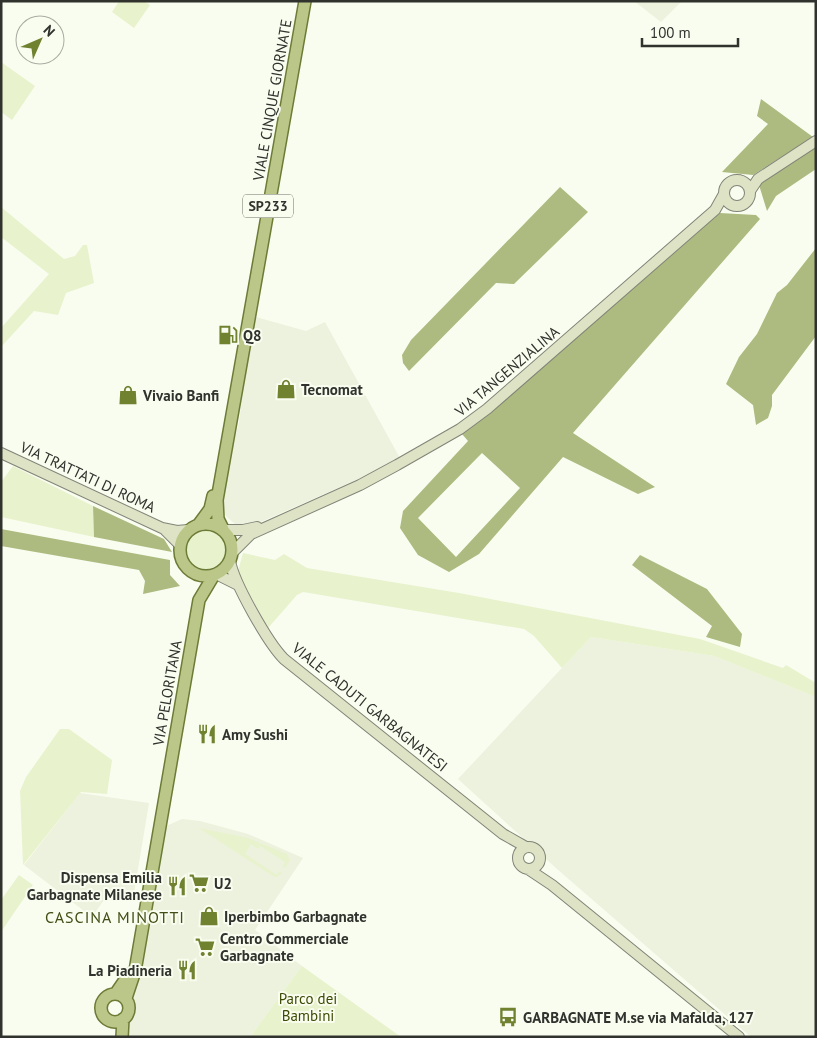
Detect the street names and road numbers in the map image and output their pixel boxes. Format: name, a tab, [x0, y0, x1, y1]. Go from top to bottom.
street label: VIALE CINQUE GIORNATE	[248, 18, 296, 183]
road number: SP233	[243, 195, 293, 218]
street label: VIA TANGENZIALINA	[450, 322, 563, 421]
street label: VIA TRATTATI DI ROMA	[16, 437, 159, 517]
street label: VIALE CADUTI GARBAGNATESI	[288, 638, 452, 776]
street label: VIA PELORITANA	[148, 639, 186, 748]

